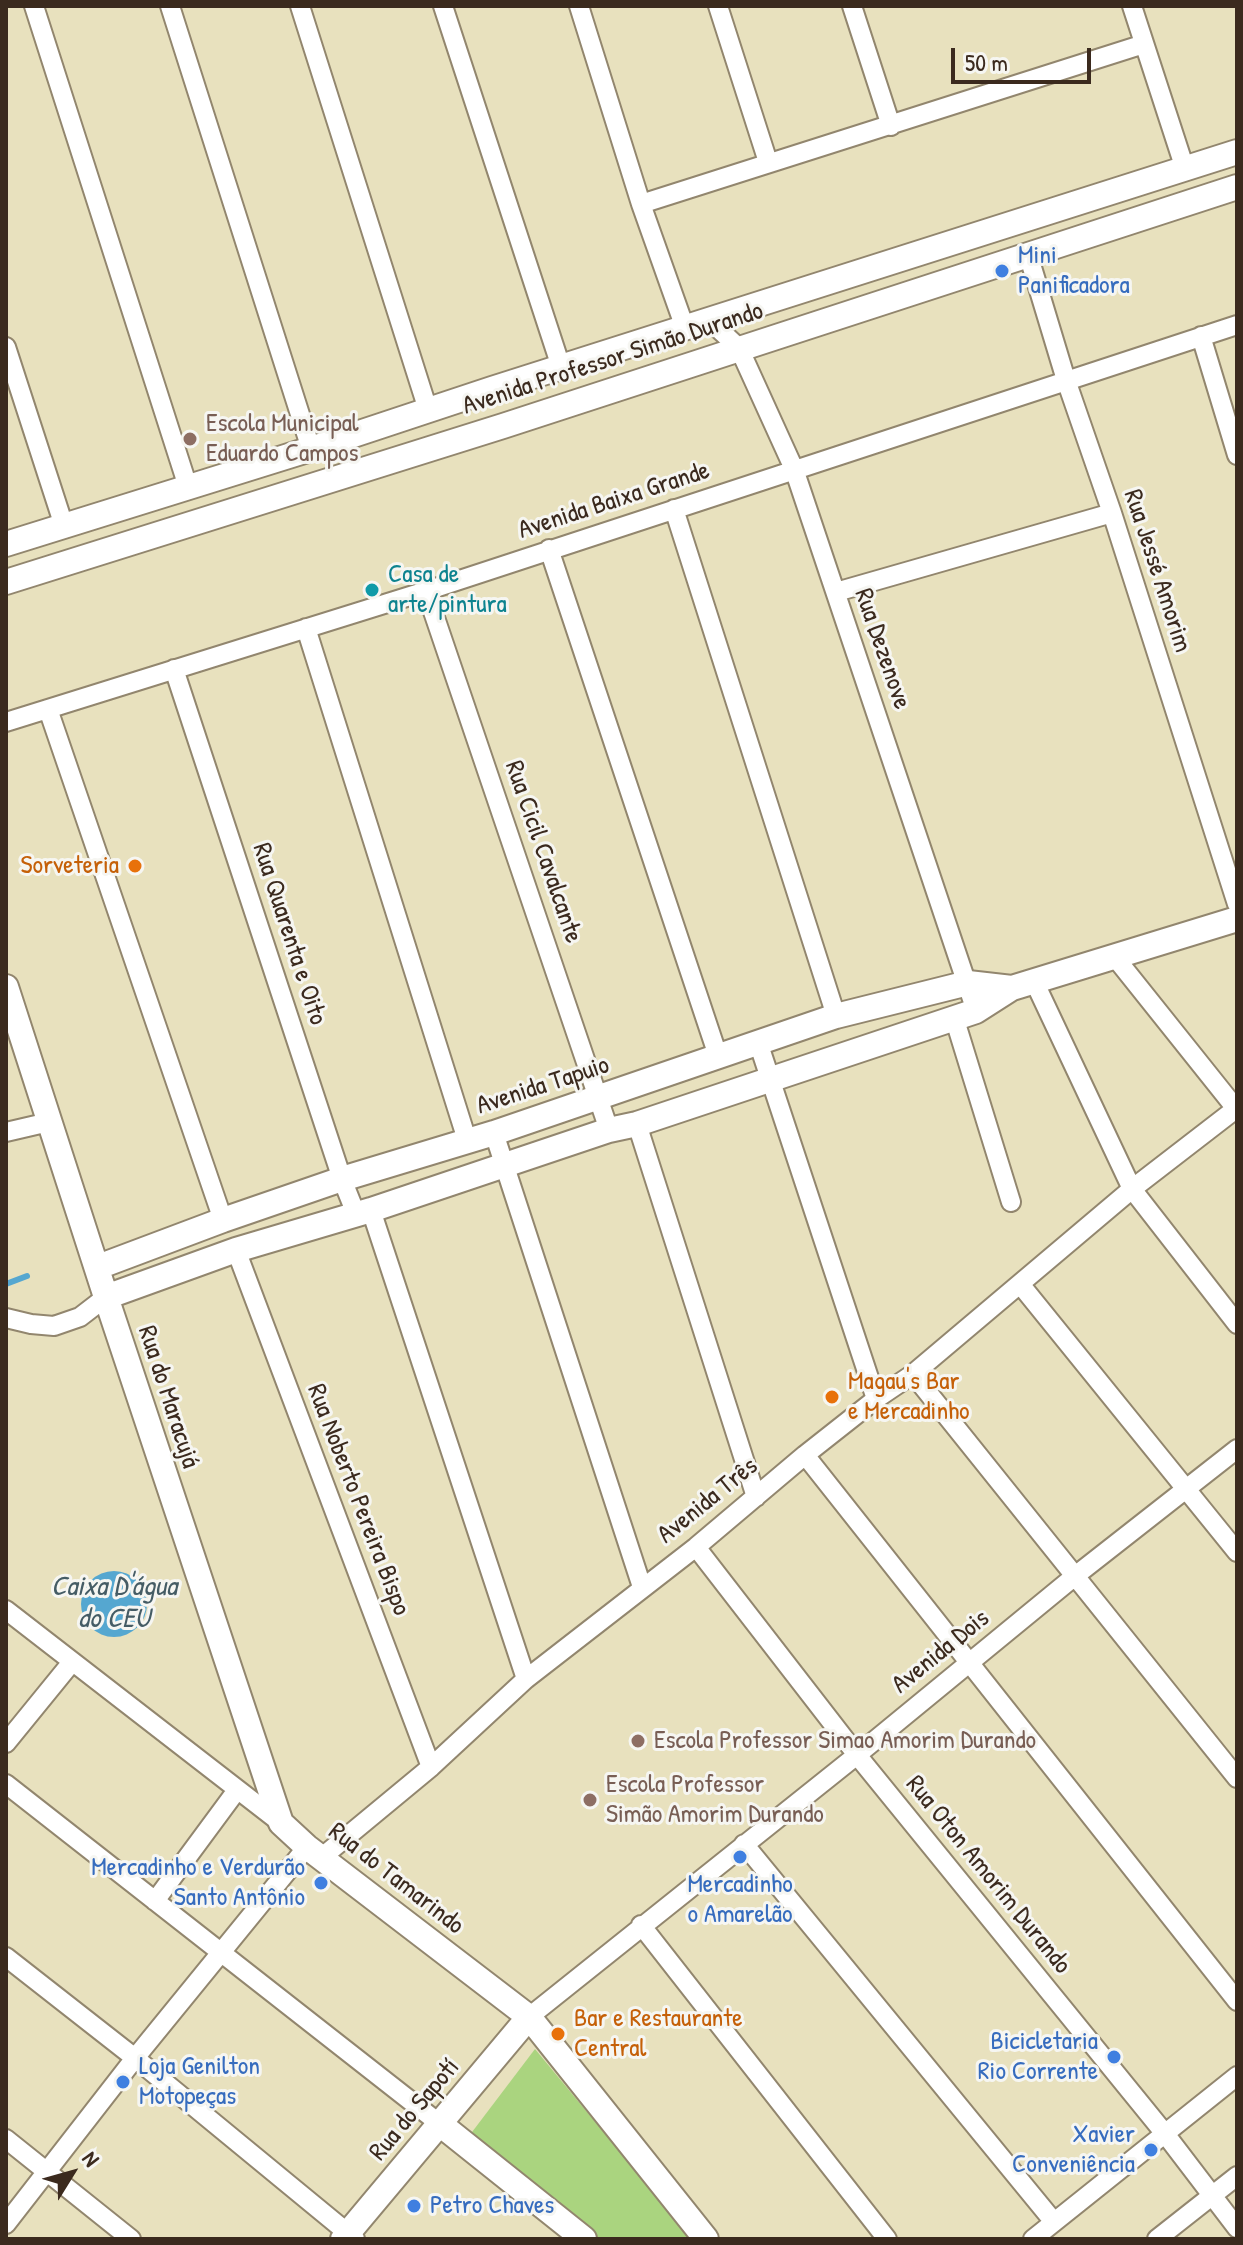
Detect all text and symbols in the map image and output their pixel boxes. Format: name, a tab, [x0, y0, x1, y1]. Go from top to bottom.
scale bar	[955, 32, 1095, 82]
text: 50 m	[965, 46, 1008, 78]
place label: Mini Panificadora	[1018, 240, 1130, 302]
marker: Mini Panificadora	[993, 262, 1011, 280]
street label: Avenida Professor Simão Durando	[459, 296, 767, 422]
place label: Escola Municipal Eduardo Campos	[206, 408, 359, 470]
marker: Escola Municipal Eduardo Campos	[181, 430, 199, 448]
street label: Avenida Baixa Grande	[514, 455, 714, 547]
street label: Rua Jessé Amorim	[1116, 486, 1198, 656]
place label: Casa de arte/pintura	[388, 559, 507, 620]
marker: Casa de arte/pintura	[363, 581, 381, 599]
street label: Rua Dezenove	[847, 585, 917, 713]
street label: Rua Cicil Cavalcante	[497, 757, 589, 947]
street label: Rua Quarenta e Oito	[245, 839, 333, 1029]
place label: Sorveteria	[21, 850, 119, 882]
marker: Sorveteria	[126, 857, 144, 875]
street label: Avenida Tapuio	[473, 1050, 613, 1122]
street label: Rua do Maracujá	[130, 1322, 206, 1472]
place label: Magau's Bar e Mercadinho	[848, 1366, 970, 1428]
street label: Rua Noberto Pereira Bispo	[300, 1380, 416, 1620]
marker: Magau's Bar e Mercadinho	[823, 1388, 841, 1406]
street label: Avenida Três	[652, 1451, 764, 1551]
water label: Caixa D'água do CEU	[51, 1571, 177, 1637]
street label: Avenida Dois	[886, 1603, 996, 1701]
place label: Escola Professor Simao Amorim Durando	[654, 1725, 1036, 1757]
marker: Escola Professor Simao Amorim Durando	[629, 1732, 647, 1750]
place label: Escola Professor Simão Amorim Durando	[606, 1769, 824, 1830]
street label: Rua Oton Amorim Durando	[899, 1770, 1077, 1980]
marker: Escola Professor Simão Amorim Durando	[581, 1791, 599, 1809]
street label: Rua do Tamarindo	[322, 1816, 470, 1942]
marker: Mercadinho o Amarelão	[731, 1848, 749, 1866]
place label: Mercadinho e Verdurão Santo Antônio	[91, 1852, 305, 1914]
place label: Mercadinho o Amarelão	[687, 1869, 793, 1930]
marker: Mercadinho e Verdurão Santo Antônio	[312, 1874, 330, 1892]
place label: Bar e Restaurante Central	[574, 2003, 743, 2064]
marker: Bar e Restaurante Central	[549, 2025, 567, 2043]
place label: Bicicletaria Rio Corrente	[978, 2026, 1098, 2088]
marker: Bicicletaria Rio Corrente	[1105, 2048, 1123, 2066]
place label: Loja Genilton Motopeças	[139, 2051, 260, 2112]
street label: Rua do Sapotí	[363, 2053, 467, 2167]
marker: Loja Genilton Motopeças	[114, 2073, 132, 2091]
place label: Xavier Conveniência	[1012, 2119, 1135, 2180]
north arrow	[32, 2133, 112, 2213]
marker: Xavier Conveniência	[1142, 2141, 1160, 2159]
text: N	[76, 2145, 107, 2172]
place label: Petro Chaves	[430, 2190, 554, 2222]
marker: Petro Chaves	[405, 2197, 423, 2215]

